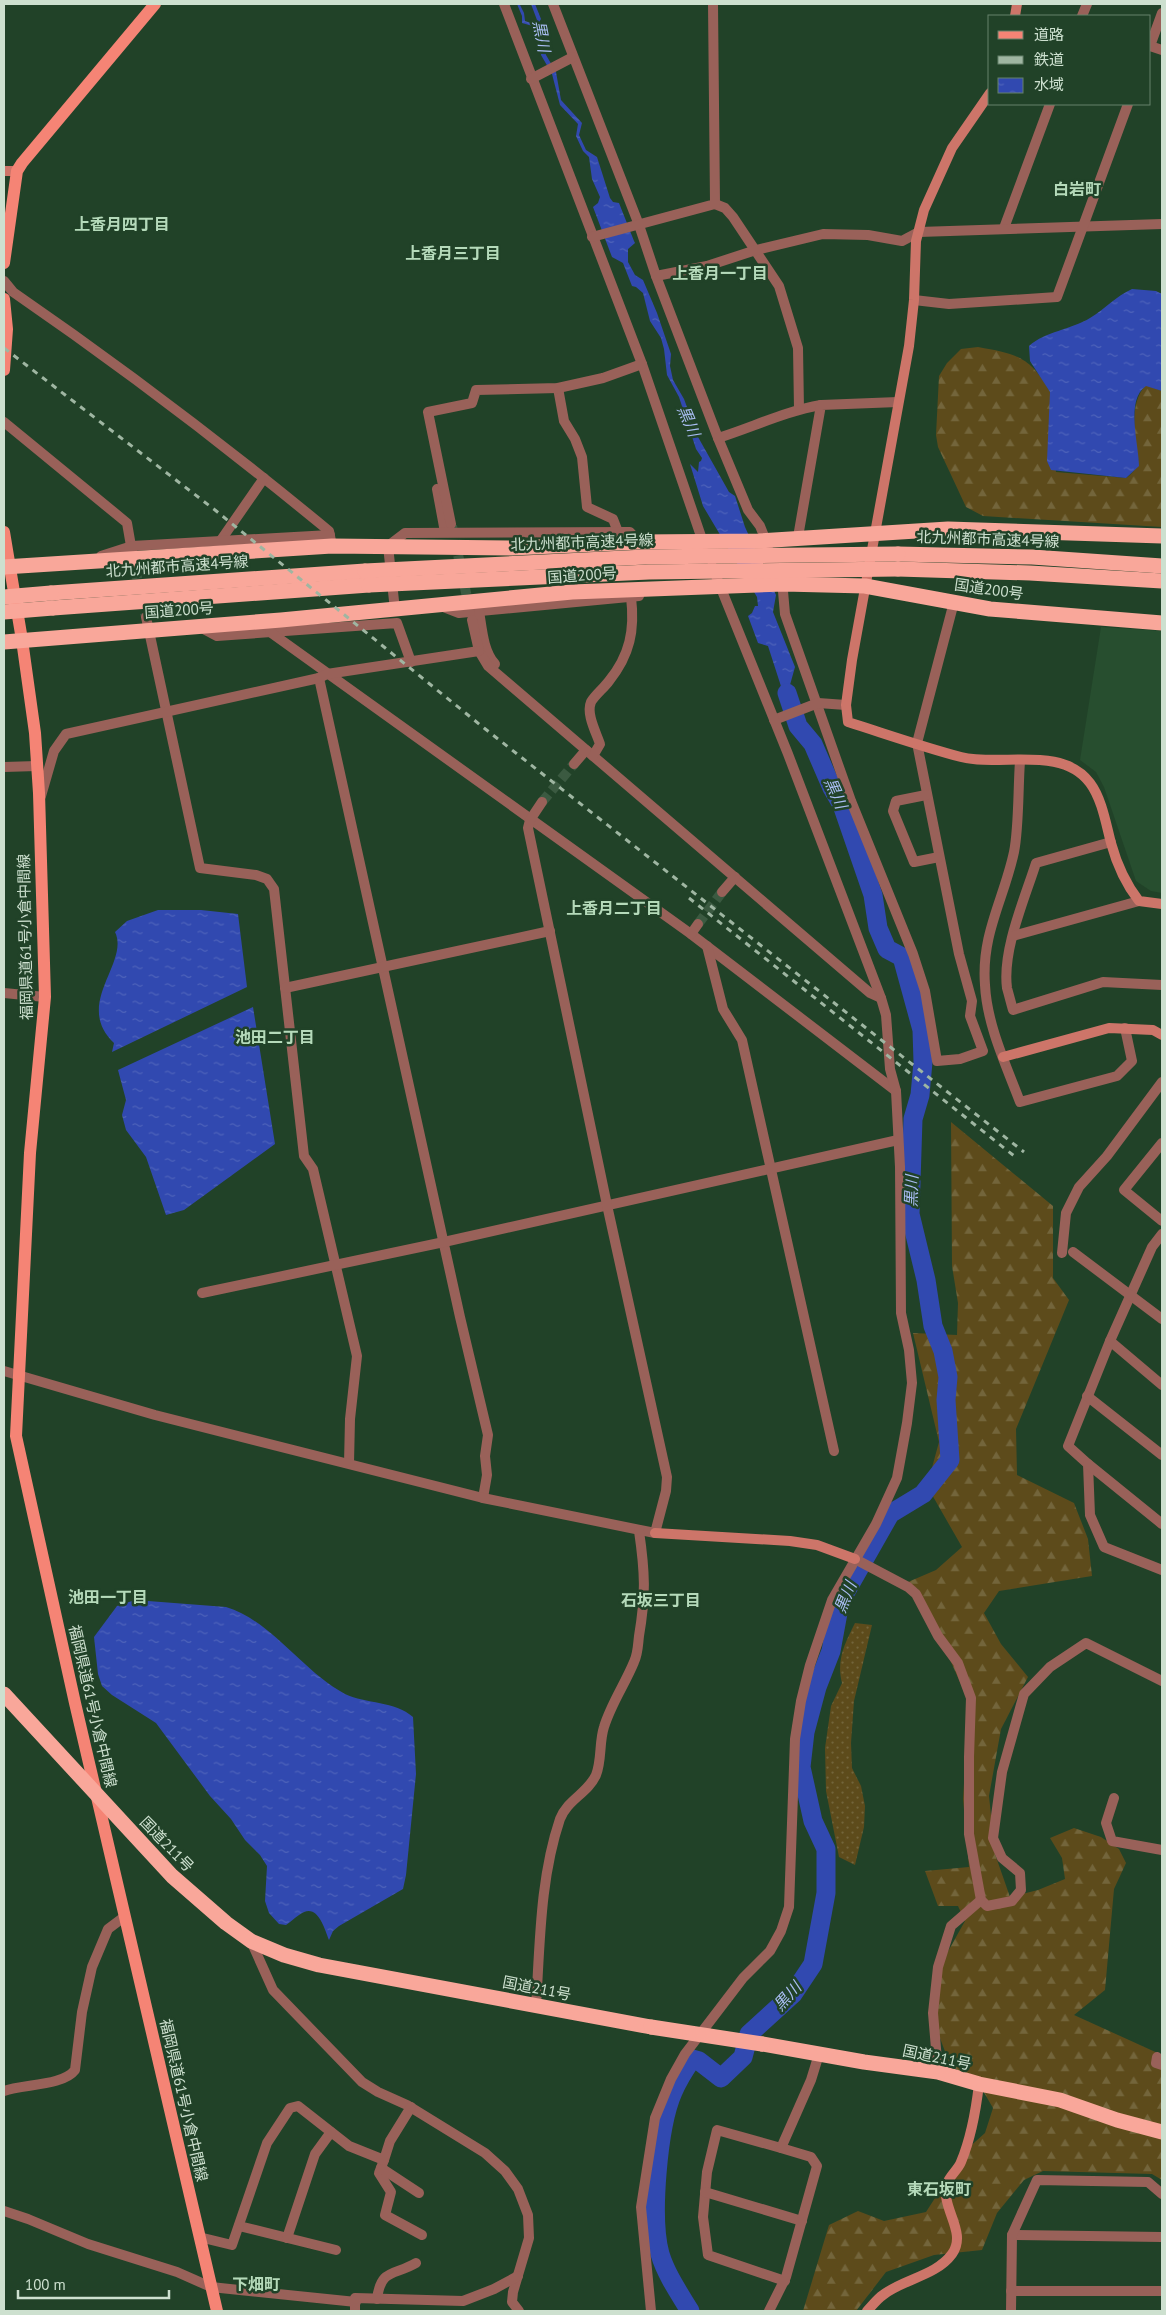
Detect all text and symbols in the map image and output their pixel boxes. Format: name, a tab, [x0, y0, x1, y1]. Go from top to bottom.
legend	[988, 15, 1151, 105]
water label: 黒川	[529, 18, 555, 56]
text: 道路	[1034, 25, 1064, 44]
text: 鉄道	[1034, 50, 1064, 69]
text: 水域	[1034, 75, 1064, 94]
district label: 白岩町	[1053, 179, 1101, 199]
district label: 上香月四丁目	[74, 214, 170, 234]
district label: 上香月三丁目	[405, 243, 501, 263]
district label: 上香月一丁目	[672, 263, 768, 283]
water label: 黒川	[674, 402, 705, 441]
street label: 北九州都市高速4号線	[916, 527, 1060, 551]
street label: 北九州都市高速4号線	[510, 530, 654, 554]
street label: 北九州都市高速4号線	[105, 552, 249, 580]
street label: 国道200号	[547, 563, 617, 587]
street label: 国道200号	[953, 575, 1025, 603]
street label: 国道200号	[144, 598, 214, 622]
water label: 黒川	[820, 774, 852, 814]
street label: 福岡県道61号小倉中間線	[14, 854, 36, 1020]
district label: 上香月二丁目	[566, 898, 662, 918]
district label: 池田二丁目	[235, 1027, 315, 1047]
water label: 黒川	[900, 1173, 922, 1207]
water label: 黒川	[830, 1577, 861, 1616]
district label: 池田一丁目	[68, 1587, 148, 1607]
district label: 石坂三丁目	[621, 1590, 701, 1610]
street label: 福岡県道61号小倉中間線	[65, 1623, 121, 1789]
street label: 国道211号	[136, 1812, 198, 1876]
street label: 国道211号	[501, 1972, 573, 2004]
water label: 黒川	[769, 1976, 806, 2015]
street label: 福岡県道61号小倉中間線	[156, 2017, 212, 2183]
street label: 国道211号	[901, 2040, 973, 2074]
district label: 東石坂町	[907, 2179, 971, 2199]
scale bar	[18, 2268, 169, 2300]
district label: 下畑町	[232, 2274, 280, 2294]
text: 100 m	[25, 2275, 66, 2294]

